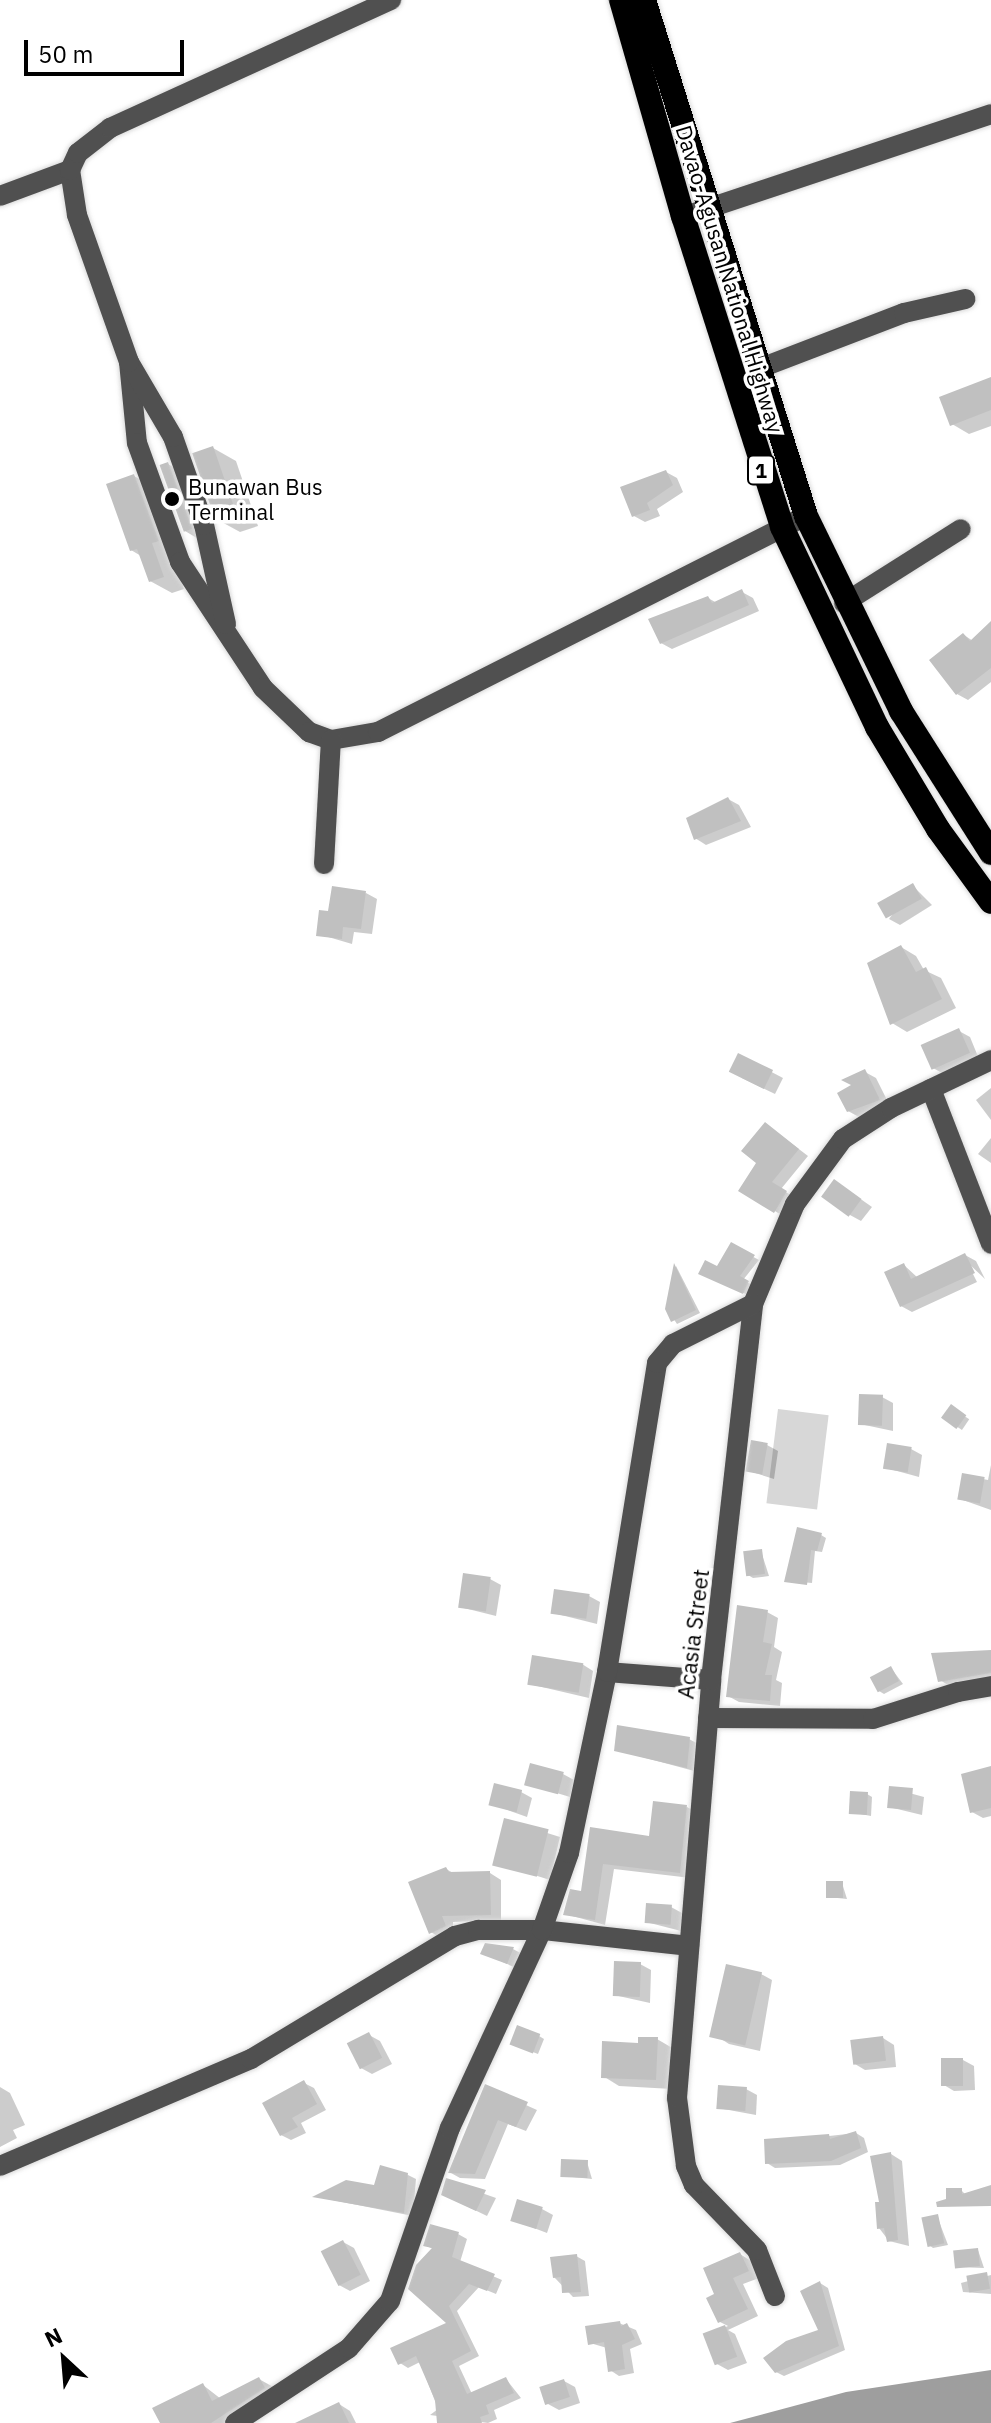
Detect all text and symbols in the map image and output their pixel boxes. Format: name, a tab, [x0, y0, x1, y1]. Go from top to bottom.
scale bar	[28, 24, 188, 74]
text: 50 m	[38, 38, 93, 70]
street label: Davao-Agusan National Highway	[671, 122, 789, 436]
road number: 1	[747, 454, 775, 486]
place label: Bunawan Bus Terminal	[188, 473, 323, 524]
marker: Bunawan Bus Terminal	[163, 490, 181, 508]
street label: Acasia Street	[672, 1568, 714, 1700]
north arrow	[24, 2319, 104, 2399]
text: N	[40, 2320, 67, 2354]

